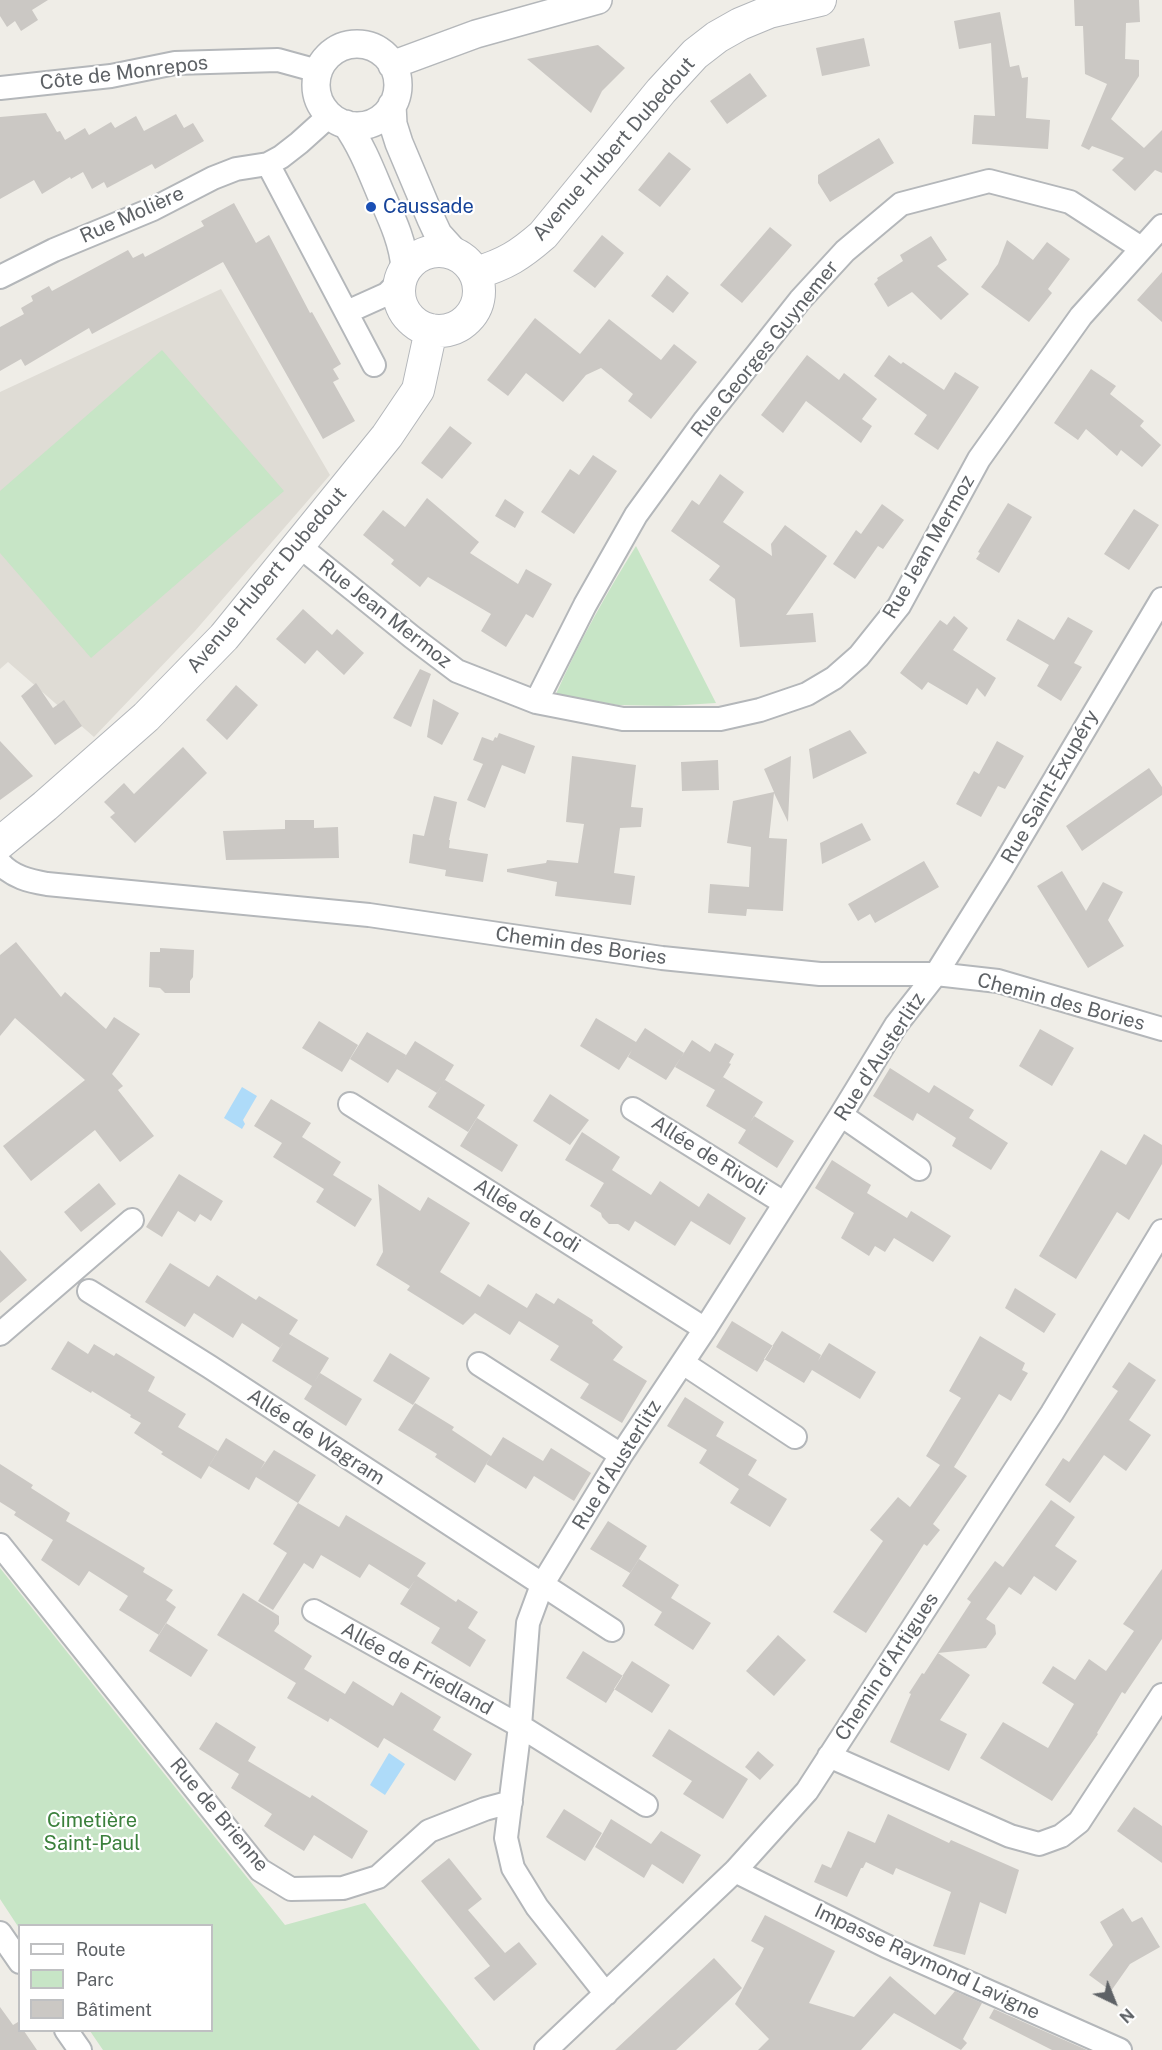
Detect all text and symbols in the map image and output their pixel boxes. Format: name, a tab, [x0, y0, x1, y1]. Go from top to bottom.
street label: Côte de Monrepos	[39, 51, 209, 95]
street label: Avenue Hubert Dubedout	[528, 52, 700, 246]
street label: Rue Molière	[76, 181, 188, 249]
place label: Caussade	[383, 195, 474, 219]
marker: Caussade	[364, 200, 378, 214]
street label: Rue Georges Guynemer	[686, 256, 844, 442]
street label: Rue Jean Mermoz	[878, 471, 980, 623]
street label: Avenue Hubert Dubedout	[182, 482, 352, 678]
street label: Rue Jean Mermoz	[314, 555, 456, 673]
street label: Rue Saint-Exupéry	[996, 706, 1104, 868]
street label: Chemin des Bories	[494, 922, 668, 970]
street label: Chemin des Bories	[975, 968, 1147, 1036]
street label: Rue d'Austerlitz	[830, 988, 930, 1126]
street label: Allée de Rivoli	[647, 1111, 771, 1201]
street label: Allée de Lodi	[469, 1174, 585, 1258]
street label: Allée de Wagram	[243, 1384, 389, 1490]
street label: Rue d'Austerlitz	[568, 1396, 666, 1534]
street label: Chemin d'Artigues	[830, 1588, 944, 1746]
street label: Allée de Friedland	[337, 1617, 497, 1721]
street label: Rue de Brienne	[164, 1753, 274, 1877]
park label: Cimetière Saint-Paul	[44, 1809, 140, 1856]
street label: Impasse Raymond Lavigne	[810, 1899, 1044, 2025]
legend	[18, 1924, 213, 2032]
text: Route	[76, 1939, 125, 1960]
text: Parc	[76, 1969, 114, 1990]
north arrow	[1084, 1972, 1144, 2032]
text: Bâtiment	[76, 1999, 152, 2020]
text: N	[1116, 2004, 1138, 2027]

